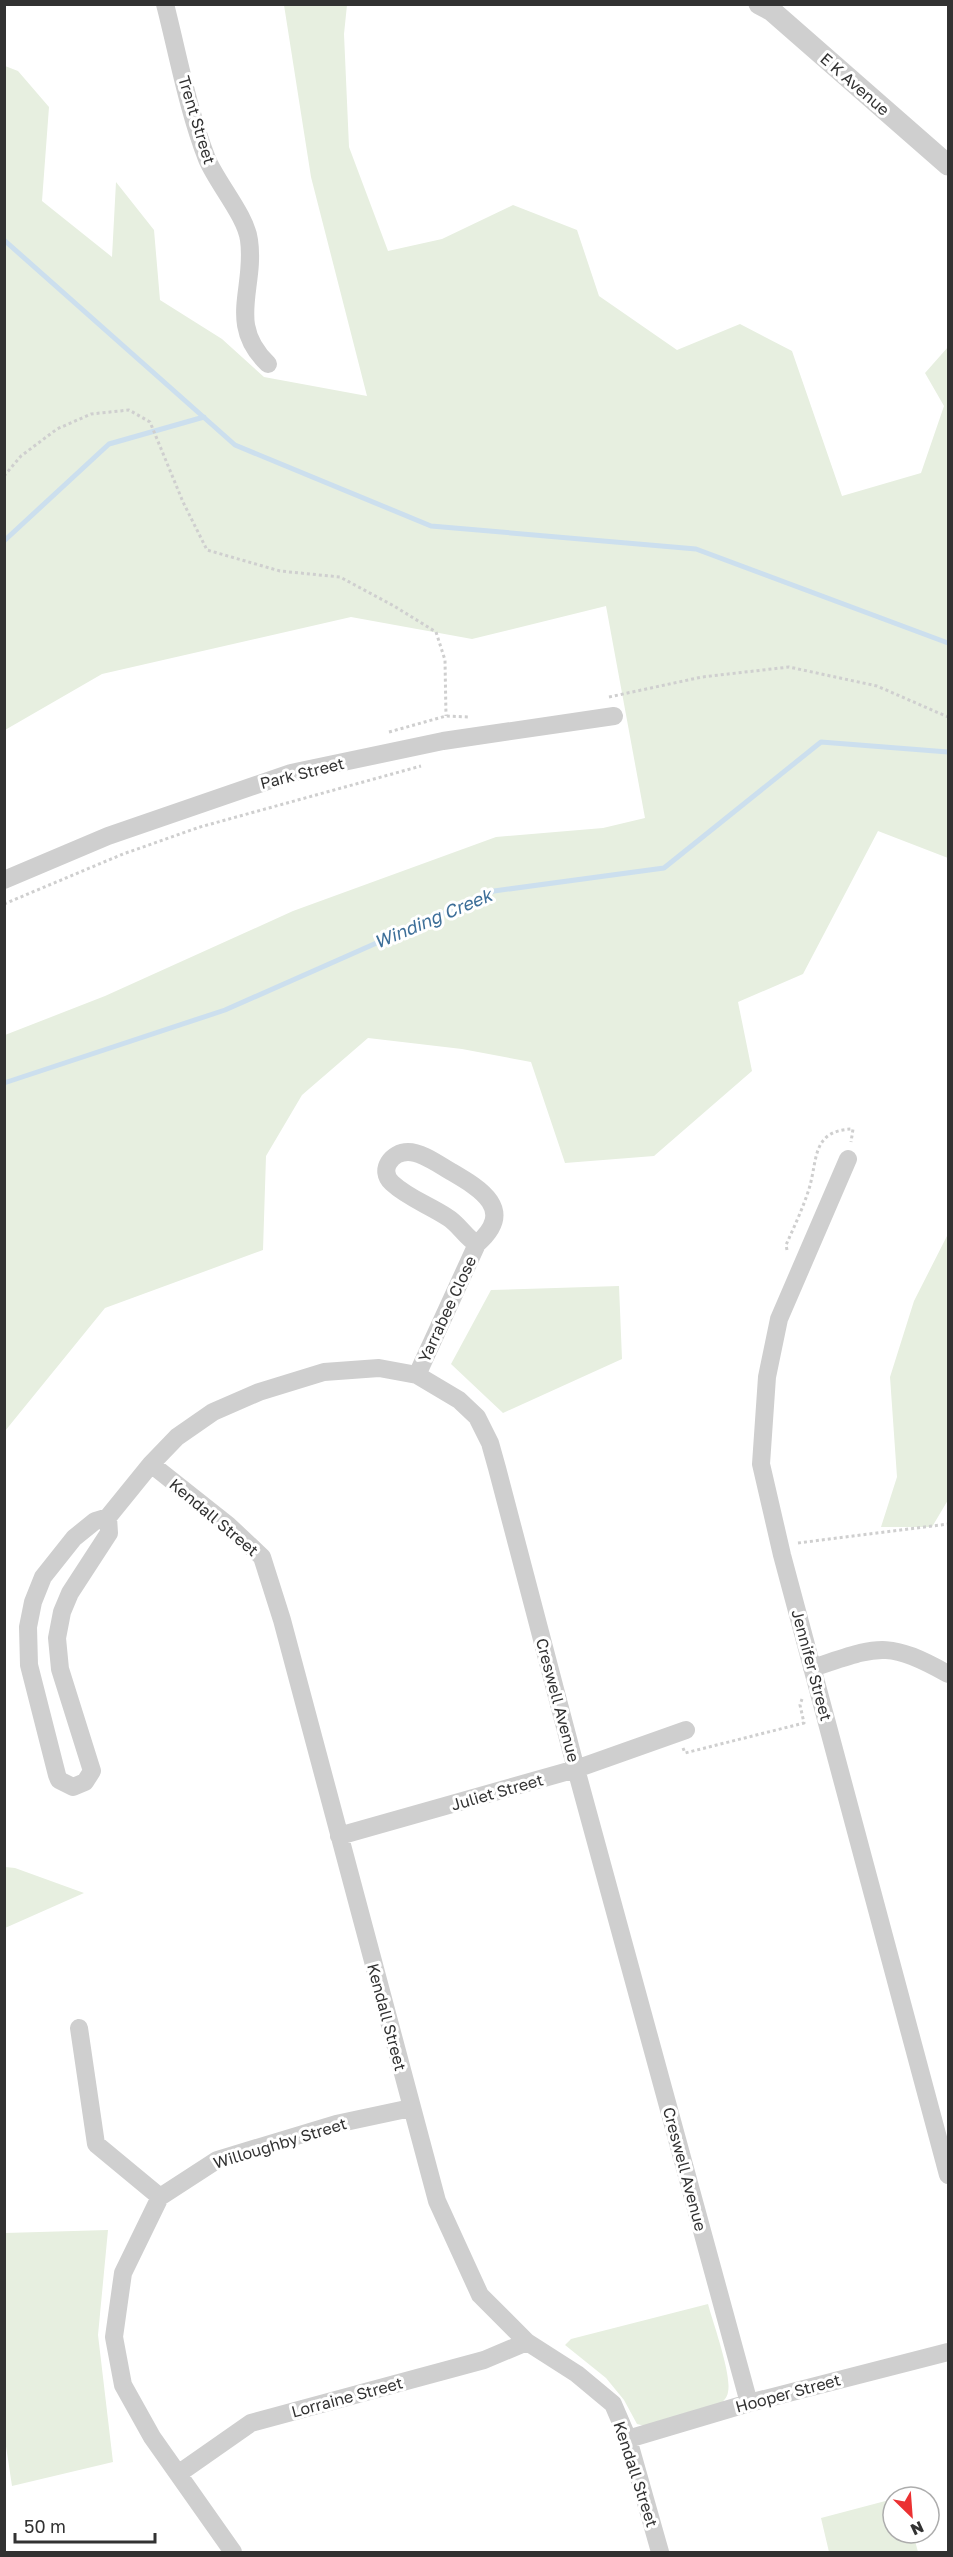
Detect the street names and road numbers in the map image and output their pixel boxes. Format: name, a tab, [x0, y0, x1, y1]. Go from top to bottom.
street label: E K Avenue	[816, 48, 894, 120]
street label: Trent Street	[174, 73, 220, 167]
street label: Park Street	[258, 753, 346, 793]
street label: Yarrabee Close	[414, 1253, 480, 1365]
street label: Kendall Street	[165, 1474, 263, 1560]
street label: Jennifer Street	[787, 1607, 837, 1723]
street label: Creswell Avenue	[532, 1636, 584, 1764]
street label: Juliet Street	[449, 1769, 545, 1815]
street label: Kendall Street	[363, 1961, 411, 2073]
street label: Creswell Avenue	[659, 2105, 711, 2233]
street label: Willoughby Street	[211, 2113, 349, 2173]
street label: Hooper Street	[733, 2369, 843, 2417]
street label: Lorraine Street	[289, 2372, 405, 2422]
street label: Kendall Street	[609, 2418, 663, 2530]

